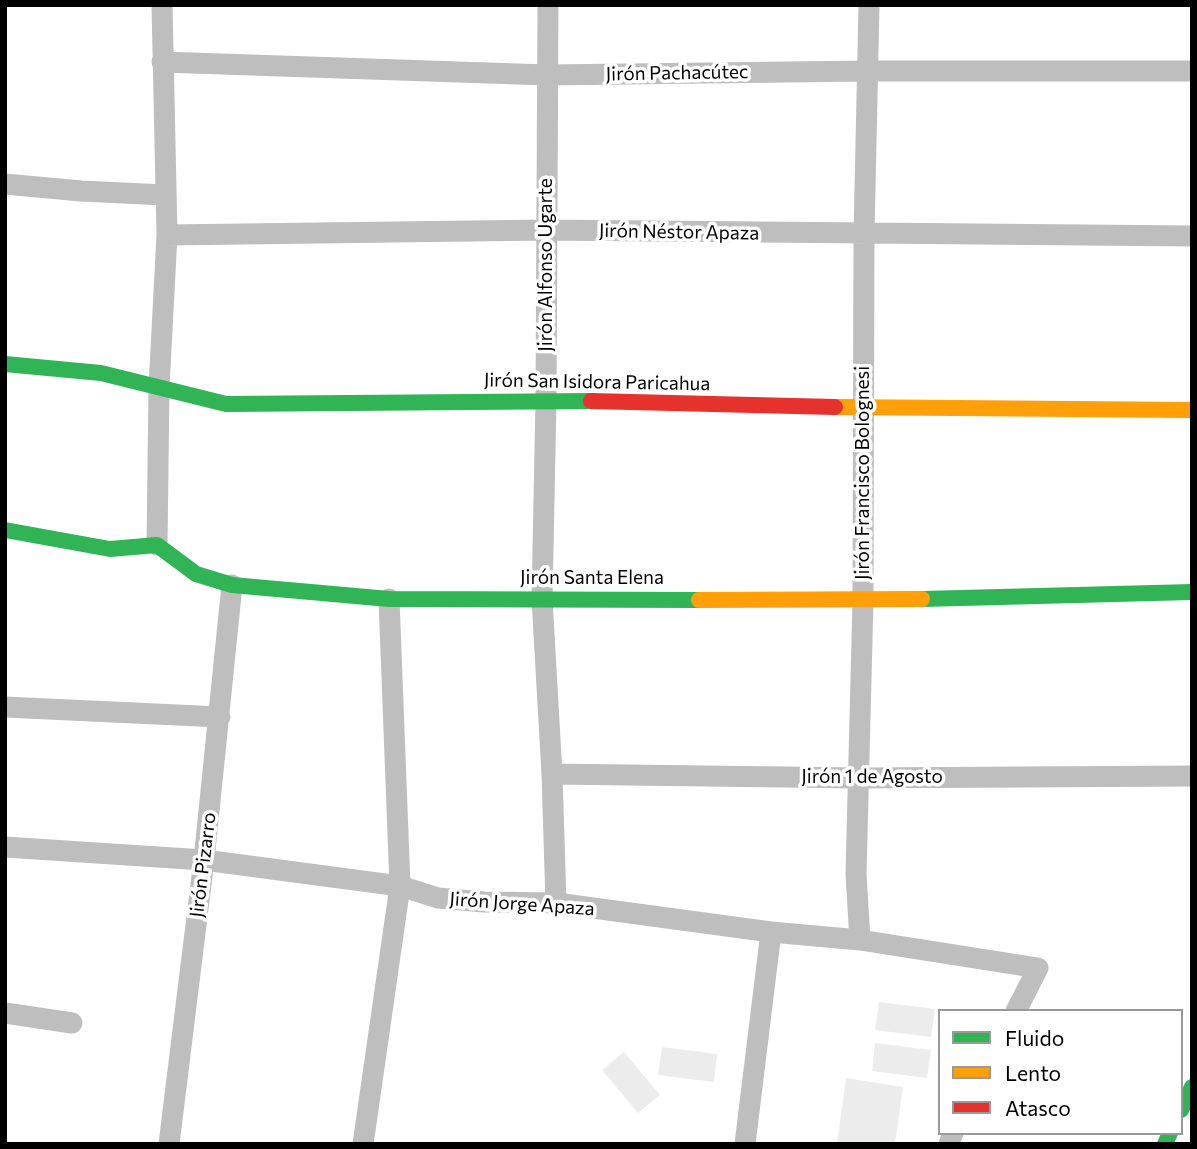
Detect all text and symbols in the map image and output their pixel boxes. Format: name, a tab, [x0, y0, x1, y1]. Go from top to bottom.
street label: Jirón Pachacútec	[605, 60, 749, 86]
street label: Jirón Alfonso Ugarte	[535, 178, 557, 352]
street label: Jirón Néstor Apaza	[599, 219, 759, 245]
street label: Jirón Francisco Bolognesi	[852, 366, 874, 580]
street label: Jirón San Isidora Paricahua	[484, 369, 710, 395]
street label: Jirón Santa Elena	[520, 567, 664, 589]
street label: Jirón 1 de Agosto	[801, 766, 943, 788]
street label: Jirón Pizarro	[185, 811, 221, 919]
street label: Jirón Jorge Apaza	[449, 888, 595, 920]
legend	[938, 1009, 1183, 1135]
text: Fluido	[1005, 1025, 1064, 1050]
text: Lento	[1005, 1060, 1061, 1085]
text: Atasco	[1005, 1095, 1071, 1120]

